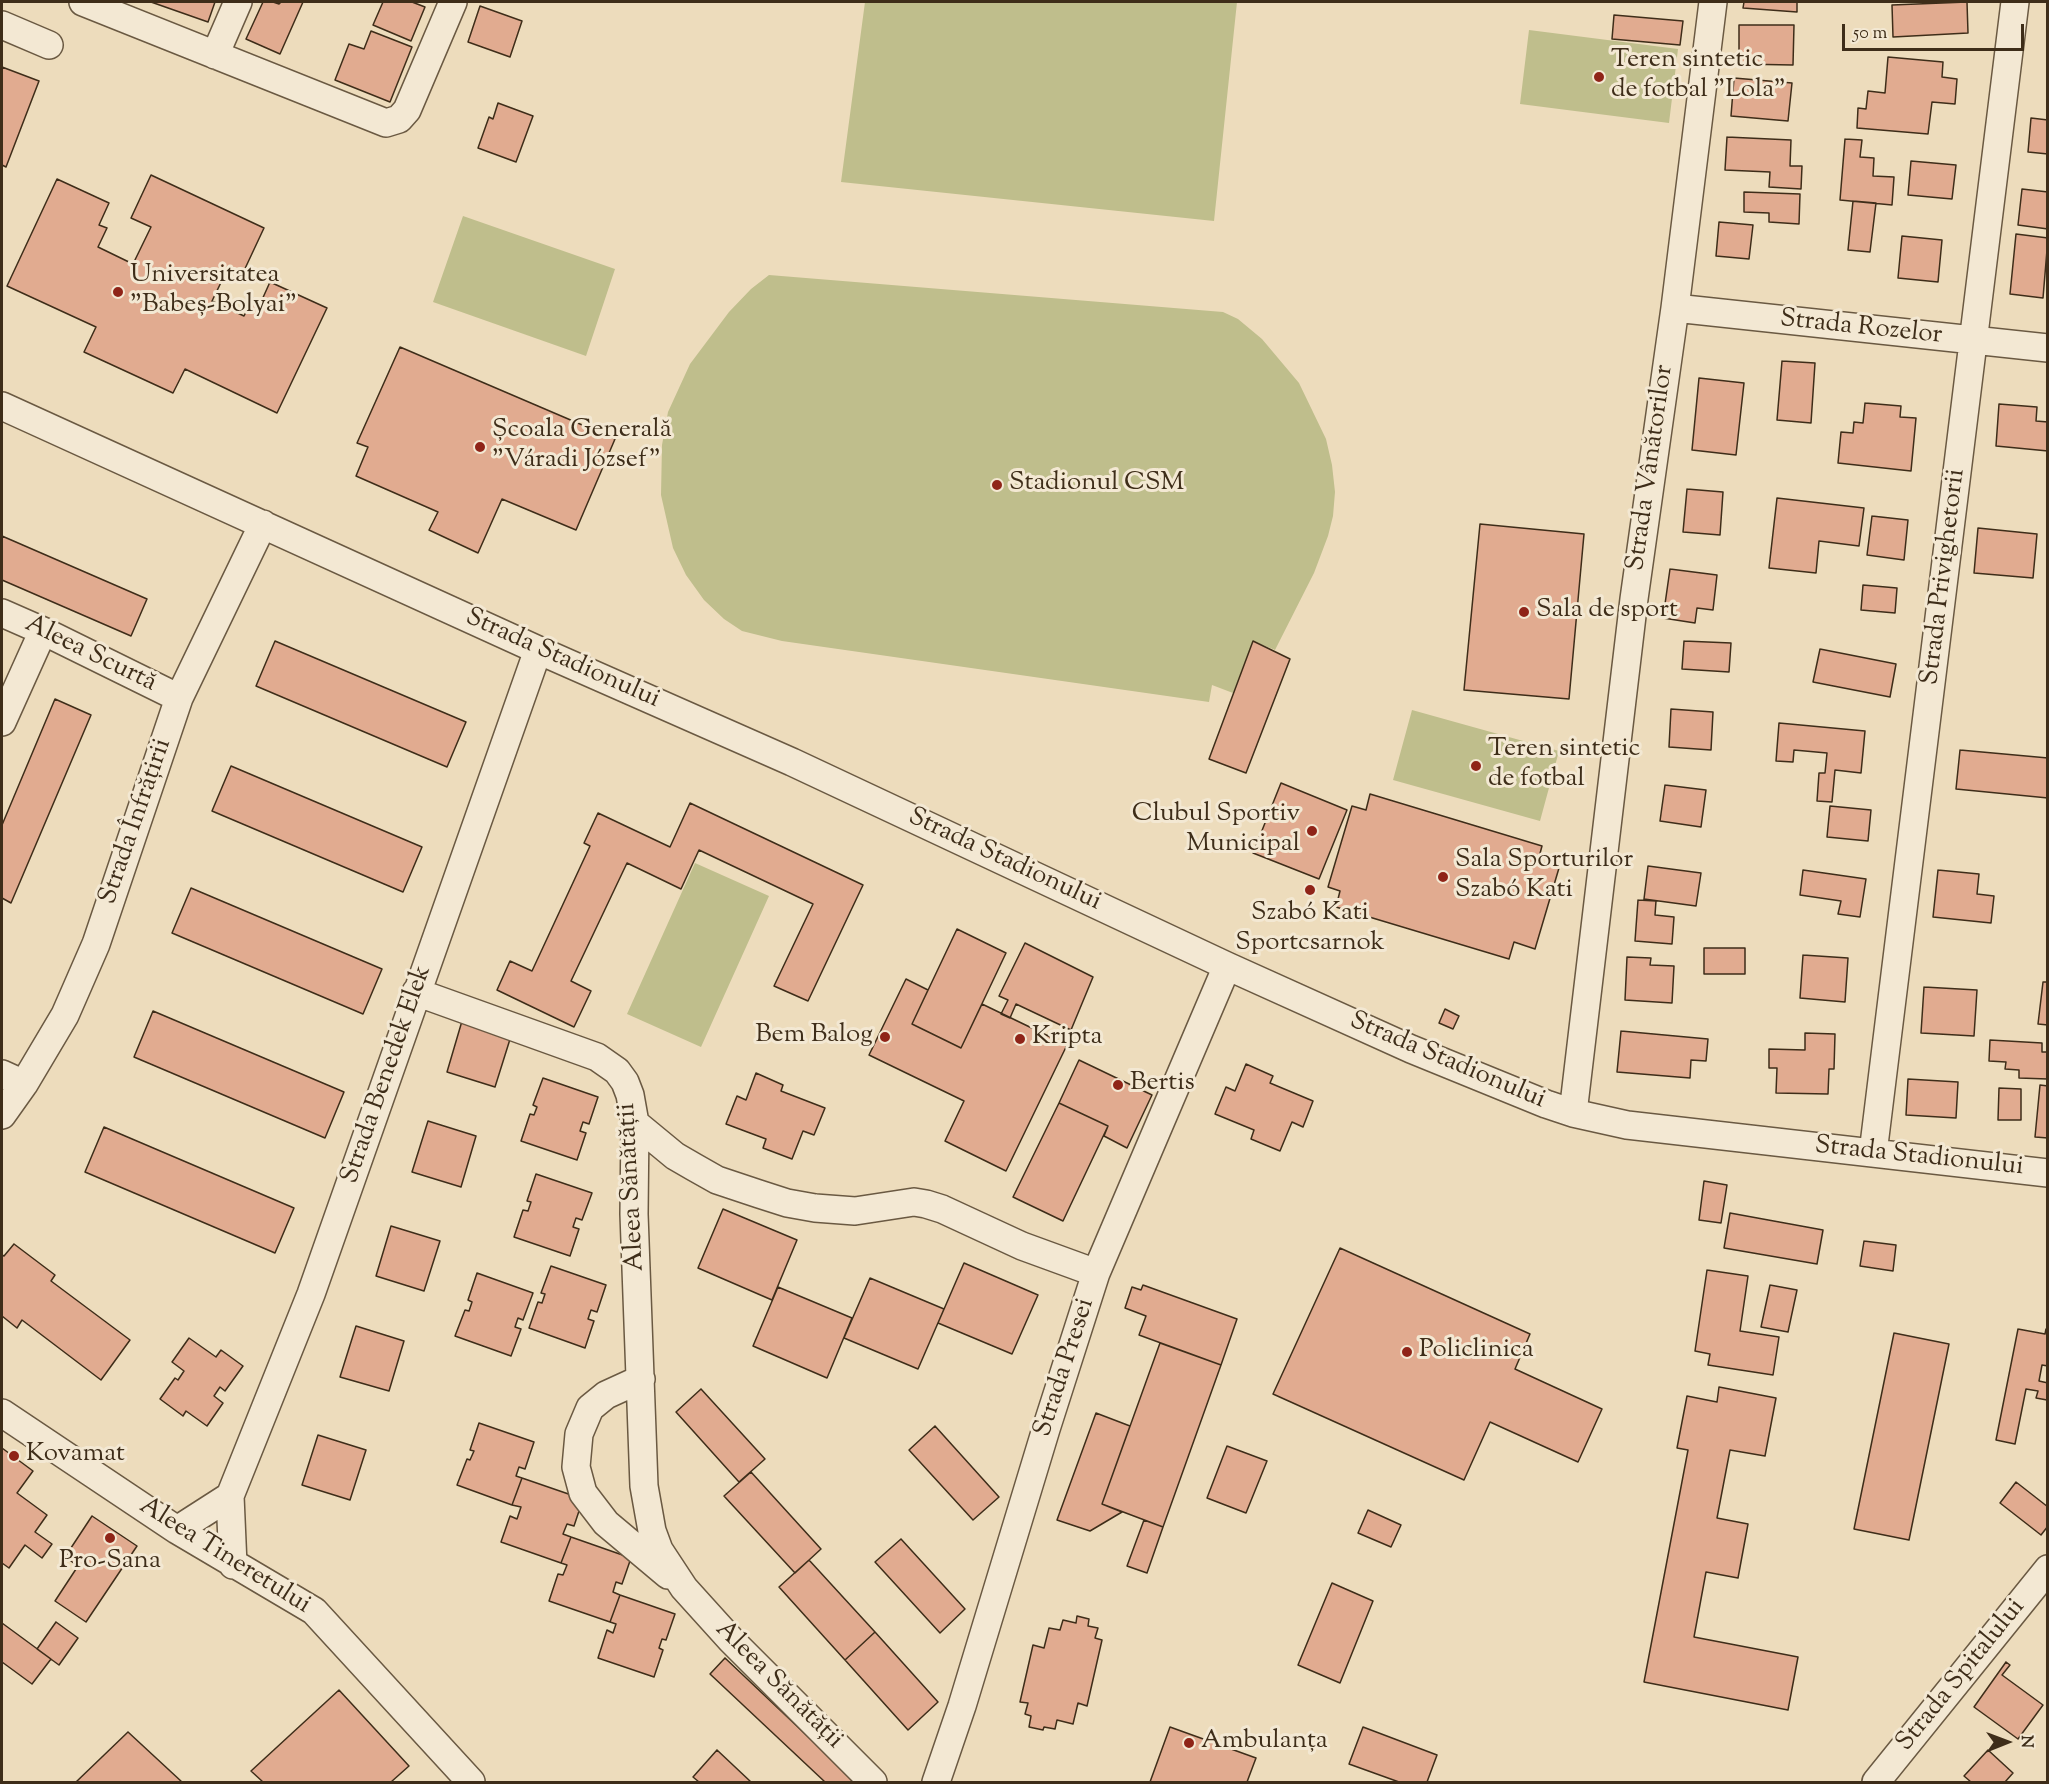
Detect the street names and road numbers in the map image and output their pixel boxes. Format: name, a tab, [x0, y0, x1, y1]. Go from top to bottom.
street label: Strada Rozelor	[1778, 305, 1944, 353]
street label: Strada Vânătorilor	[1622, 363, 1682, 573]
street label: Strada Privighetorii	[1916, 467, 1974, 687]
street label: Strada Stadionului	[460, 603, 664, 717]
street label: Aleea Scurtă	[19, 610, 161, 700]
street label: Strada Înfrățirii	[94, 735, 180, 909]
street label: Strada Stadionului	[902, 803, 1106, 919]
street label: Strada Benedek Elek	[336, 962, 440, 1188]
street label: Strada Stadionului	[1344, 1007, 1550, 1117]
street label: Aleea Sănătății	[613, 1102, 653, 1272]
street label: Strada Stadionului	[1813, 1132, 2025, 1184]
street label: Strada Presei	[1029, 1295, 1103, 1441]
street label: Aleea Tineretului	[132, 1492, 316, 1622]
street label: Strada Spitalului	[1891, 1593, 2033, 1759]
street label: Aleea Sănătății	[707, 1615, 849, 1757]

